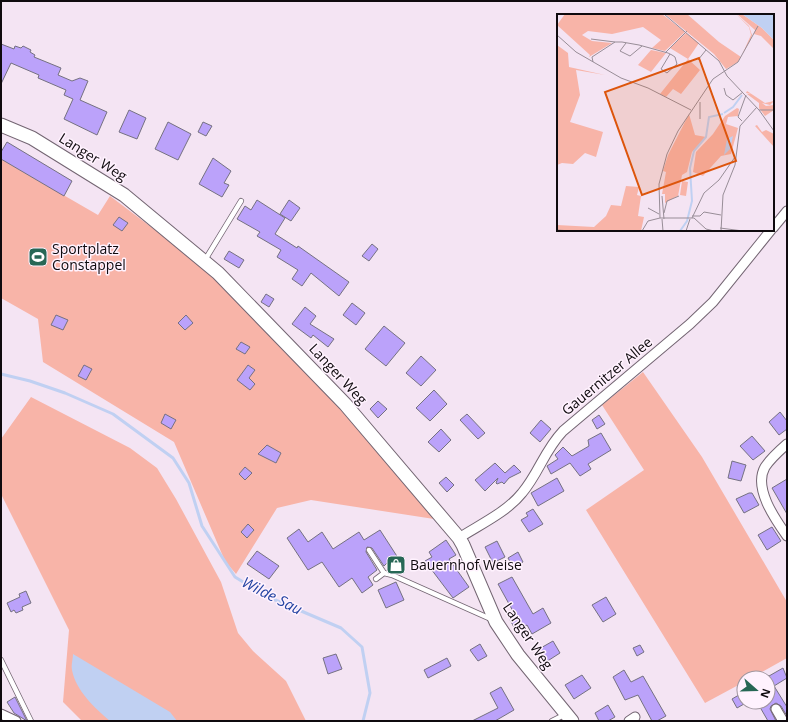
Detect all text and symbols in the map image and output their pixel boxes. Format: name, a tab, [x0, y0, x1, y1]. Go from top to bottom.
inset map	[557, 14, 774, 231]
street label: Langer Weg	[56, 128, 131, 185]
place label: Sportplatz Constappel	[52, 239, 126, 274]
sports icon: Sportplatz Constappel	[27, 246, 49, 268]
street label: Gauernitzer Allee	[557, 332, 656, 419]
street label: Langer Weg	[305, 339, 372, 409]
shop icon: Bauernhof Weise	[385, 554, 407, 576]
place label: Bauernhof Weise	[410, 555, 522, 574]
water label: Wilde Sau	[239, 571, 306, 619]
street label: Langer Weg	[499, 599, 558, 673]
north arrow	[736, 670, 776, 710]
text: N	[757, 687, 774, 700]

